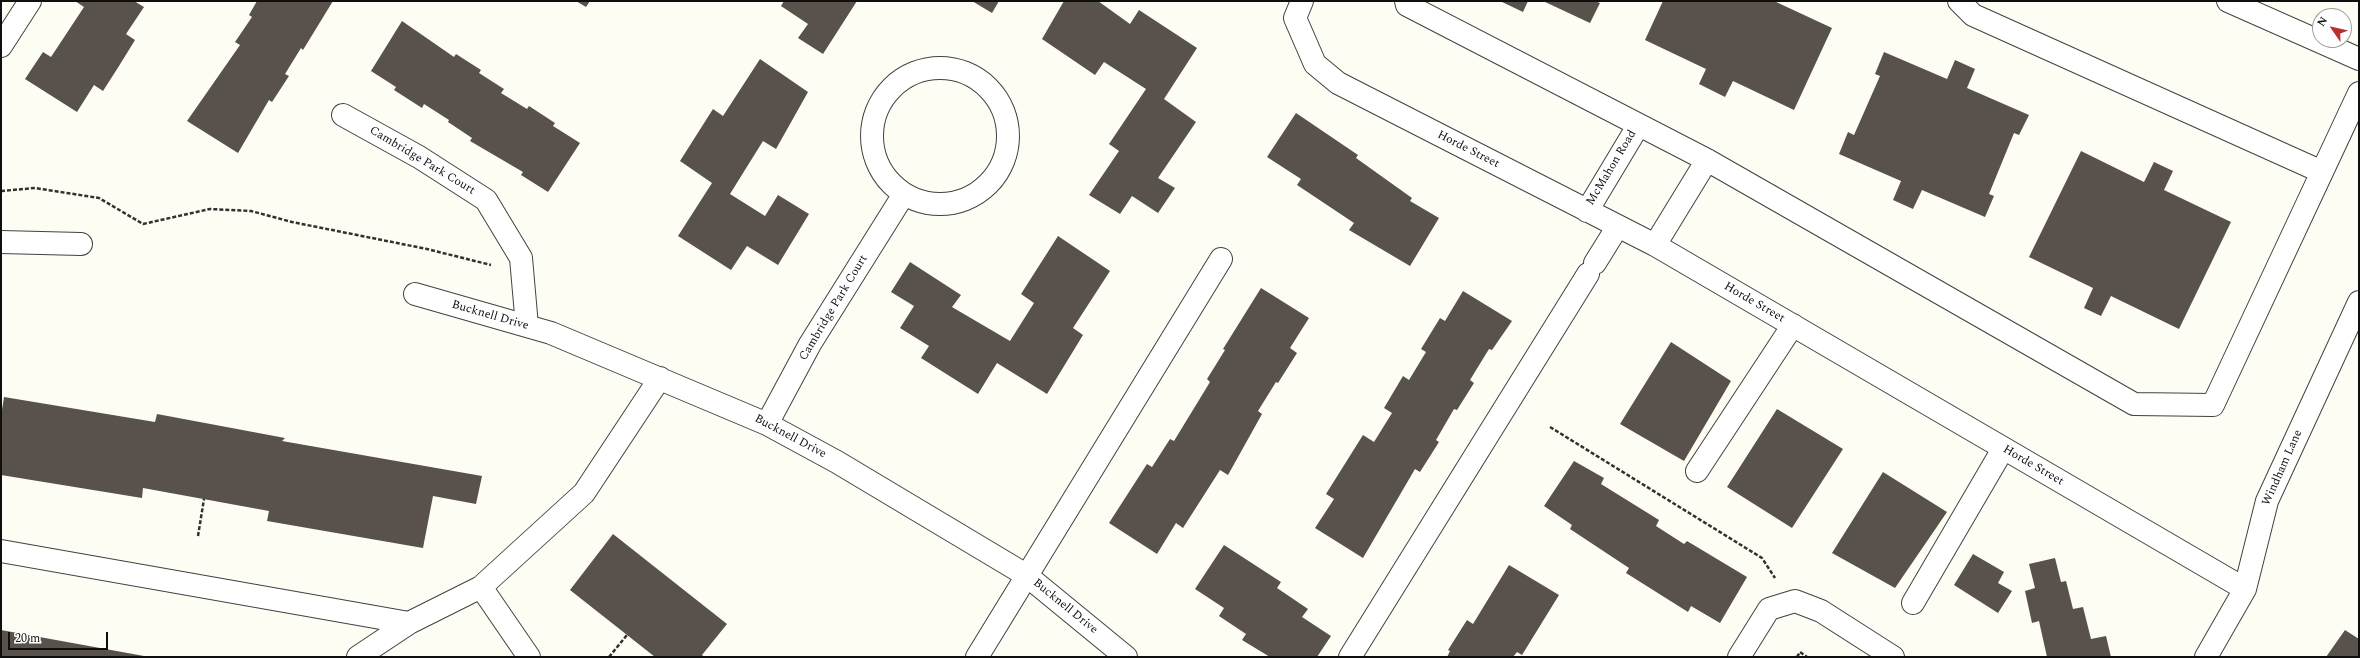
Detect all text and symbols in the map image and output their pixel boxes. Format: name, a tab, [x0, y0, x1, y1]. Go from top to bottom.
north arrow	[2312, 8, 2352, 48]
text: N	[2313, 13, 2332, 30]
street label: Cambridge Park Court	[367, 124, 477, 198]
street label: Horde Street	[1434, 128, 1502, 172]
street label: McMahon Road	[1584, 128, 1640, 208]
street label: Cambridge Park Court	[797, 253, 871, 363]
street label: Horde Street	[1721, 280, 1787, 326]
street label: Bucknell Drive	[450, 298, 530, 334]
street label: Bucknell Drive	[752, 412, 828, 462]
street label: Windham Lane	[2260, 428, 2306, 508]
street label: Horde Street	[2000, 443, 2066, 489]
street label: Bucknell Drive	[1030, 576, 1100, 638]
scale bar	[10, 624, 110, 650]
text: 20 m	[15, 629, 40, 648]

